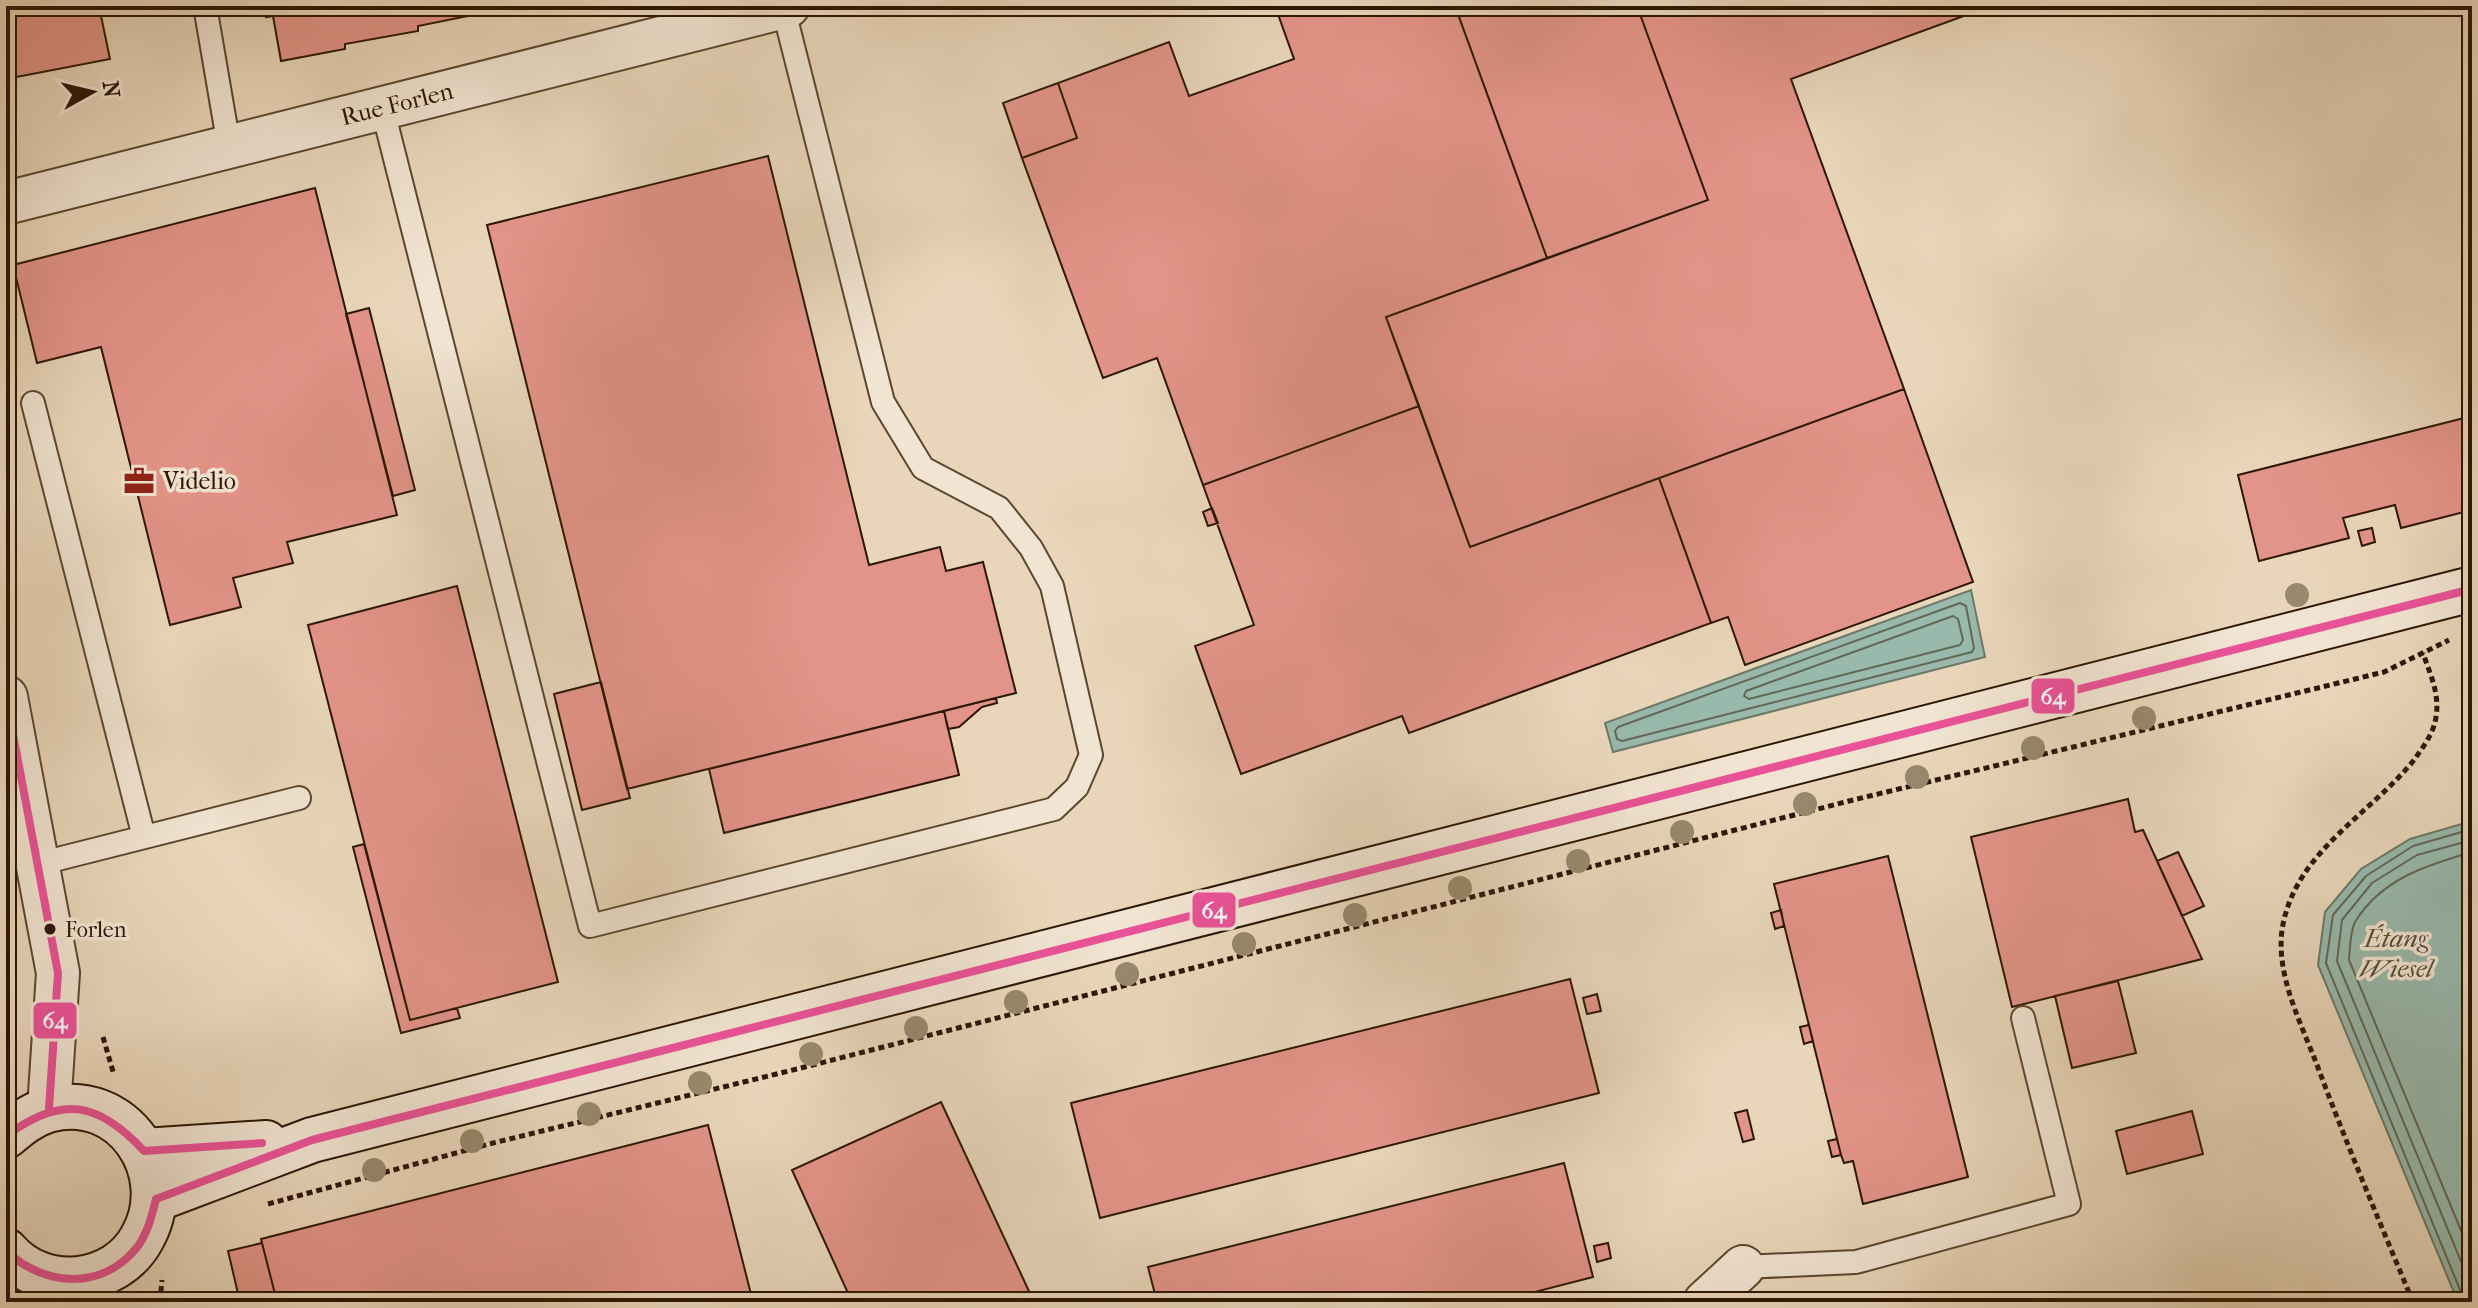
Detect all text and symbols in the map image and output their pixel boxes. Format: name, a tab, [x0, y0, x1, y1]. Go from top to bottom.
north arrow	[52, 52, 132, 132]
street label: Rue Forlen	[338, 77, 456, 131]
text: N	[97, 79, 125, 100]
office icon: Videlio	[122, 464, 156, 498]
place label: Videlio	[162, 467, 236, 495]
line badge: 64	[2030, 677, 2076, 715]
text: 64	[2041, 684, 2066, 710]
line badge: 64	[1191, 891, 1237, 929]
text: 64	[1202, 898, 1227, 924]
place label: Forlen	[65, 917, 127, 943]
marker: Forlen	[42, 921, 58, 937]
water label: Étang Wiesel	[2359, 923, 2435, 984]
line badge: 64	[32, 1001, 78, 1040]
text: 64	[43, 1008, 68, 1034]

